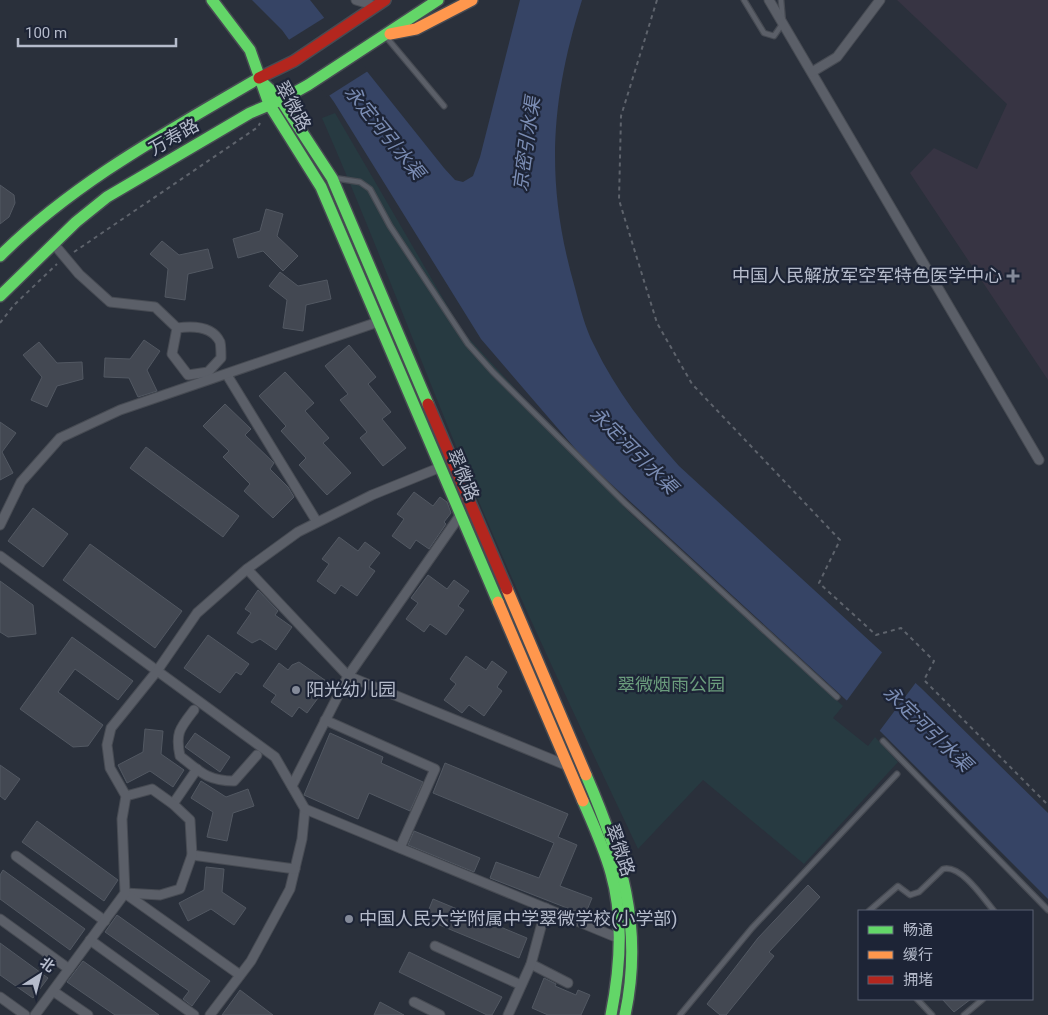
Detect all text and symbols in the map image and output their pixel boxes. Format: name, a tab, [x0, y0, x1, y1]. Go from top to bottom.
scale bar	[18, 15, 175, 47]
text: 100 m	[25, 24, 67, 42]
street label: 翠微路	[271, 77, 316, 134]
water label: 永定河引水渠	[340, 81, 431, 186]
water label: 京密引水渠	[508, 92, 545, 193]
street label: 万寿路	[145, 114, 202, 159]
place label: 中国人民解放军空军特色医学中心	[732, 265, 1002, 286]
marker: 中国人民解放军空军特色医学中心	[1006, 269, 1020, 283]
water label: 永定河引水渠	[585, 402, 684, 501]
street label: 翠微路	[443, 446, 484, 504]
park label: 翠微烟雨公园	[617, 674, 725, 695]
place label: 阳光幼儿园	[306, 679, 396, 700]
water label: 永定河引水渠	[879, 680, 979, 778]
marker: 阳光幼儿园	[290, 684, 302, 696]
street label: 翠微路	[602, 821, 639, 879]
place label: 中国人民大学附属中学翠微学校(小学部)	[359, 908, 677, 930]
legend	[858, 910, 1033, 1000]
marker: 中国人民大学附属中学翠微学校(小学部)	[343, 913, 355, 925]
text: 畅通	[903, 921, 933, 939]
text: 缓行	[903, 946, 933, 964]
north arrow	[15, 950, 65, 1000]
text: 北	[37, 954, 58, 975]
text: 拥堵	[903, 971, 933, 989]

